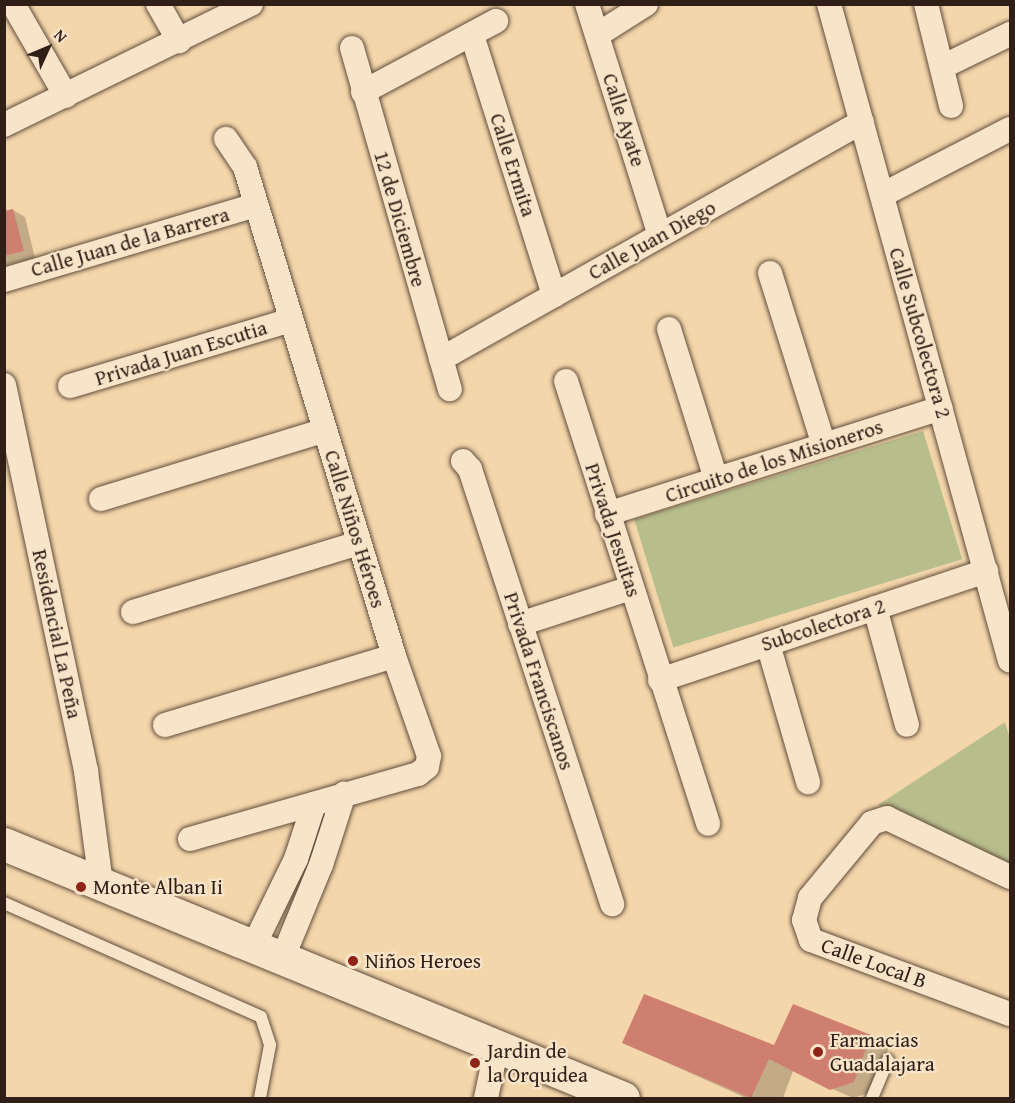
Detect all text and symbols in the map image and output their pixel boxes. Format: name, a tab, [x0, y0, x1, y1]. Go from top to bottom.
north arrow	[18, 18, 78, 78]
text: N	[49, 23, 73, 48]
street label: Calle Ayate	[597, 70, 651, 170]
street label: Calle Ermita	[484, 110, 542, 220]
street label: 12 de Diciembre	[369, 148, 431, 290]
street label: Calle Juan Diego	[584, 195, 720, 285]
street label: Calle Juan de la Barrera	[28, 202, 232, 282]
street label: Calle Subcolectora 2	[884, 245, 956, 421]
street label: Privada Juan Escutia	[92, 315, 270, 391]
street label: Circuito de los Misioneros	[662, 414, 886, 508]
street label: Calle Niños Héroes	[319, 447, 391, 611]
street label: Privada Jesuitas	[579, 460, 647, 600]
street label: Residencial La Peña	[27, 547, 87, 721]
street label: Privada Franciscanos	[498, 589, 580, 773]
street label: Subcolectora 2	[758, 593, 888, 657]
place label: Monte Alban Ii	[93, 874, 223, 900]
marker: Monte Alban Ii	[74, 880, 88, 894]
street label: Calle Local B	[818, 932, 930, 994]
place label: Niños Heroes	[365, 948, 481, 974]
marker: Niños Heroes	[346, 954, 360, 968]
place label: Farmacias Guadalajara	[830, 1027, 935, 1077]
place label: Jardin de la Orquidea	[487, 1038, 588, 1088]
marker: Farmacias Guadalajara	[811, 1045, 825, 1059]
marker: Jardin de la Orquidea	[468, 1056, 482, 1070]

